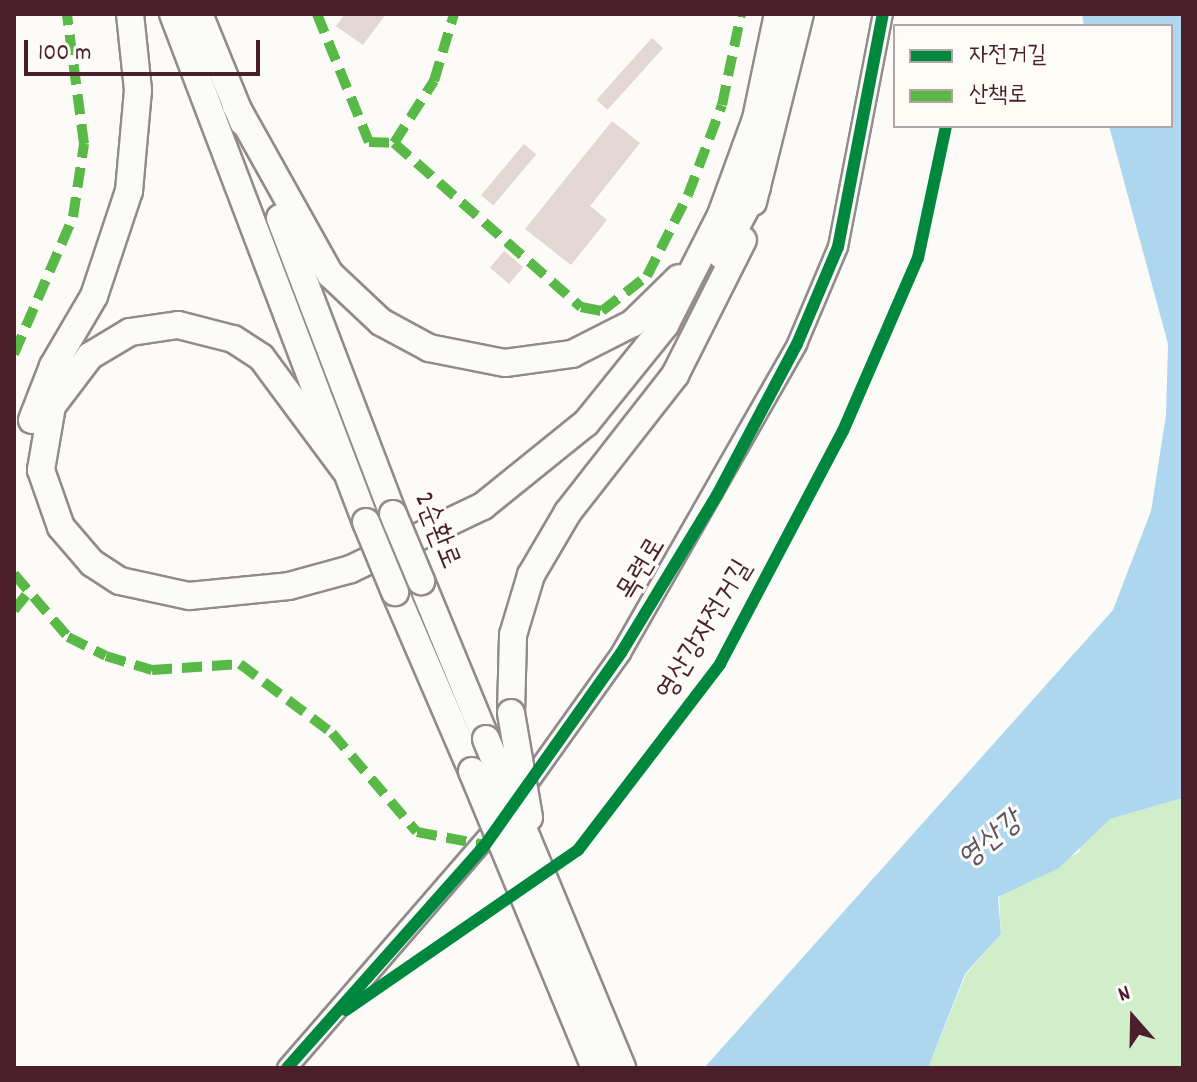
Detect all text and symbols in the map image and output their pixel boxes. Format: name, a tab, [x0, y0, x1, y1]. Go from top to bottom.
scale bar	[28, 24, 264, 74]
legend	[893, 24, 1173, 128]
text: 100 m	[38, 37, 91, 71]
text: 자전거길	[969, 39, 1046, 73]
text: 산책로	[969, 79, 1027, 113]
street label: 2순환로	[404, 488, 466, 574]
street label: 목련로	[611, 532, 675, 608]
street label: 영산강자전거길	[651, 555, 761, 707]
water label: 영산강	[953, 805, 1031, 879]
north arrow	[1093, 978, 1173, 1058]
text: N	[1114, 979, 1135, 1011]

